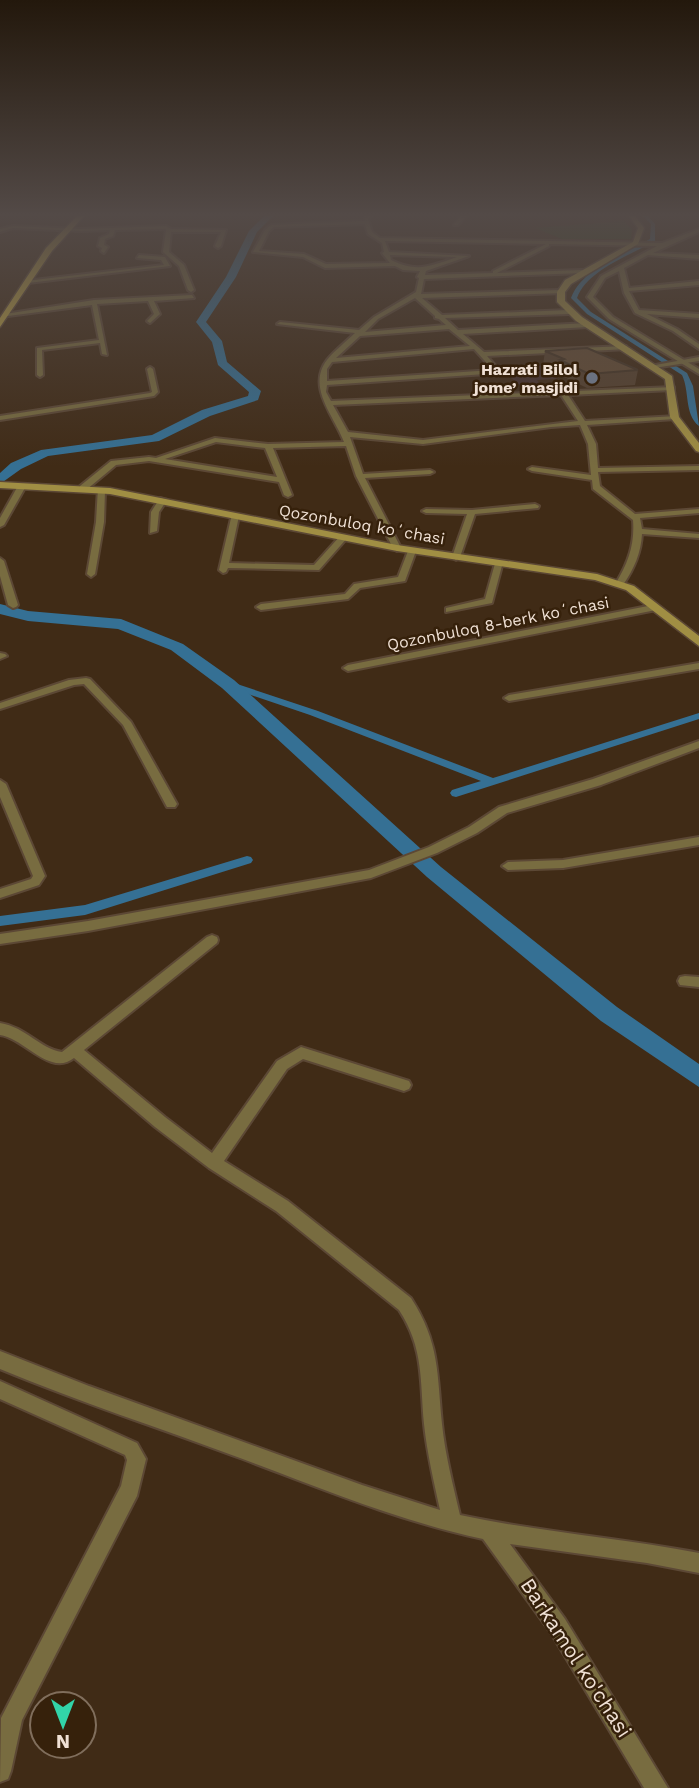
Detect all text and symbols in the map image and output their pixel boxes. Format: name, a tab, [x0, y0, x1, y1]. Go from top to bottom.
place label: Hazrati Bilol jome’ masjidi	[472, 360, 579, 397]
marker: Hazrati Bilol jome’ masjidi	[584, 370, 600, 386]
street label: Qozonbuloq koʻchasi	[278, 501, 446, 548]
street label: Qozonbuloq 8-berk koʻchasi	[385, 593, 611, 654]
street label: Barkamol ko'chasi	[516, 1573, 637, 1742]
north arrow	[28, 1690, 98, 1760]
text: N	[56, 1730, 70, 1753]

